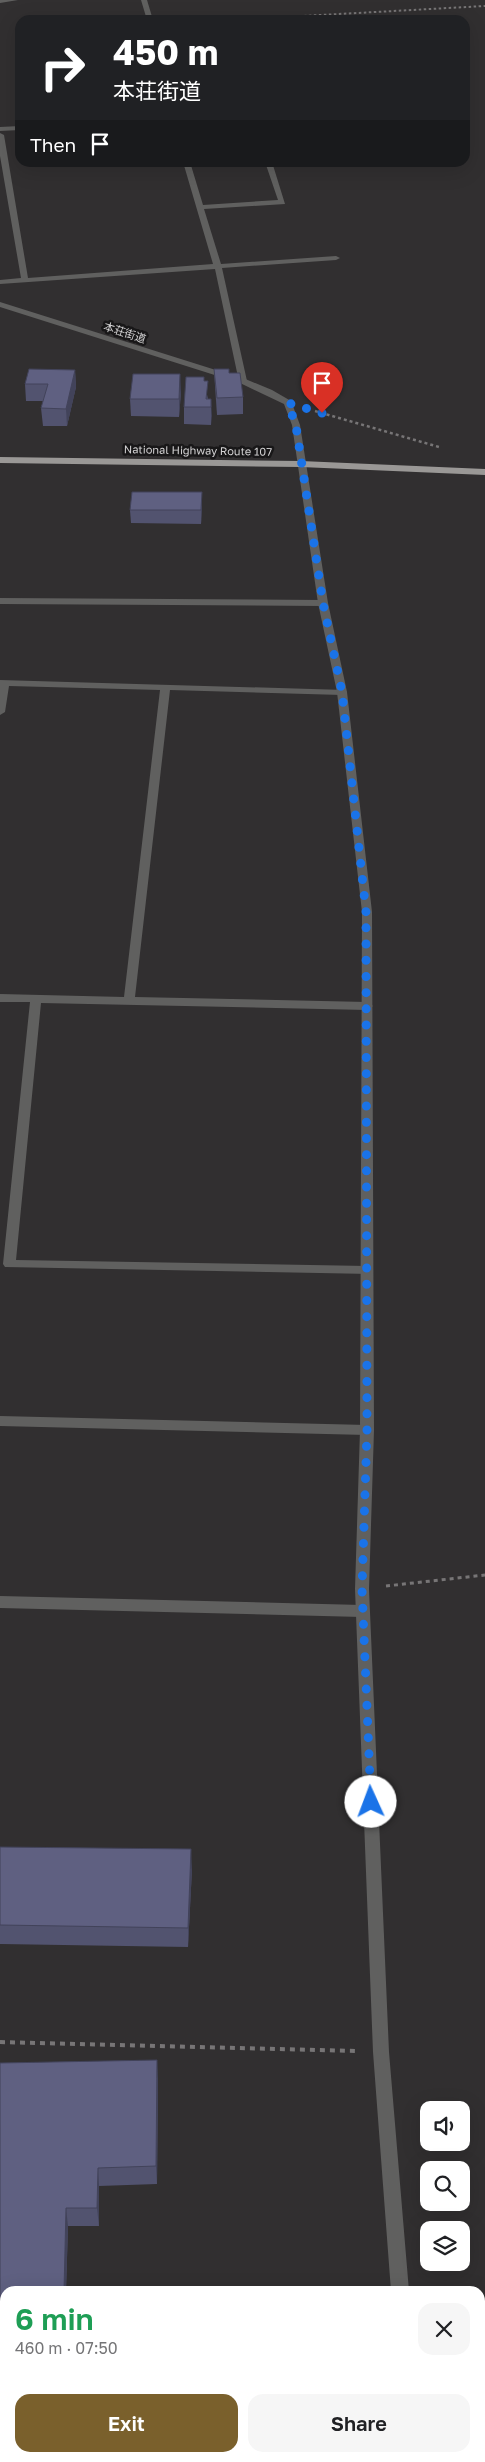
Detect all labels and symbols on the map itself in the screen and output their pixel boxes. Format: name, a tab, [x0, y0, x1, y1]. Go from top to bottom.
street label: 本荘街道	[102, 319, 148, 345]
pin	[301, 362, 343, 413]
street label: National Highway Route 107	[124, 442, 272, 458]
position arrow	[344, 1775, 396, 1827]

